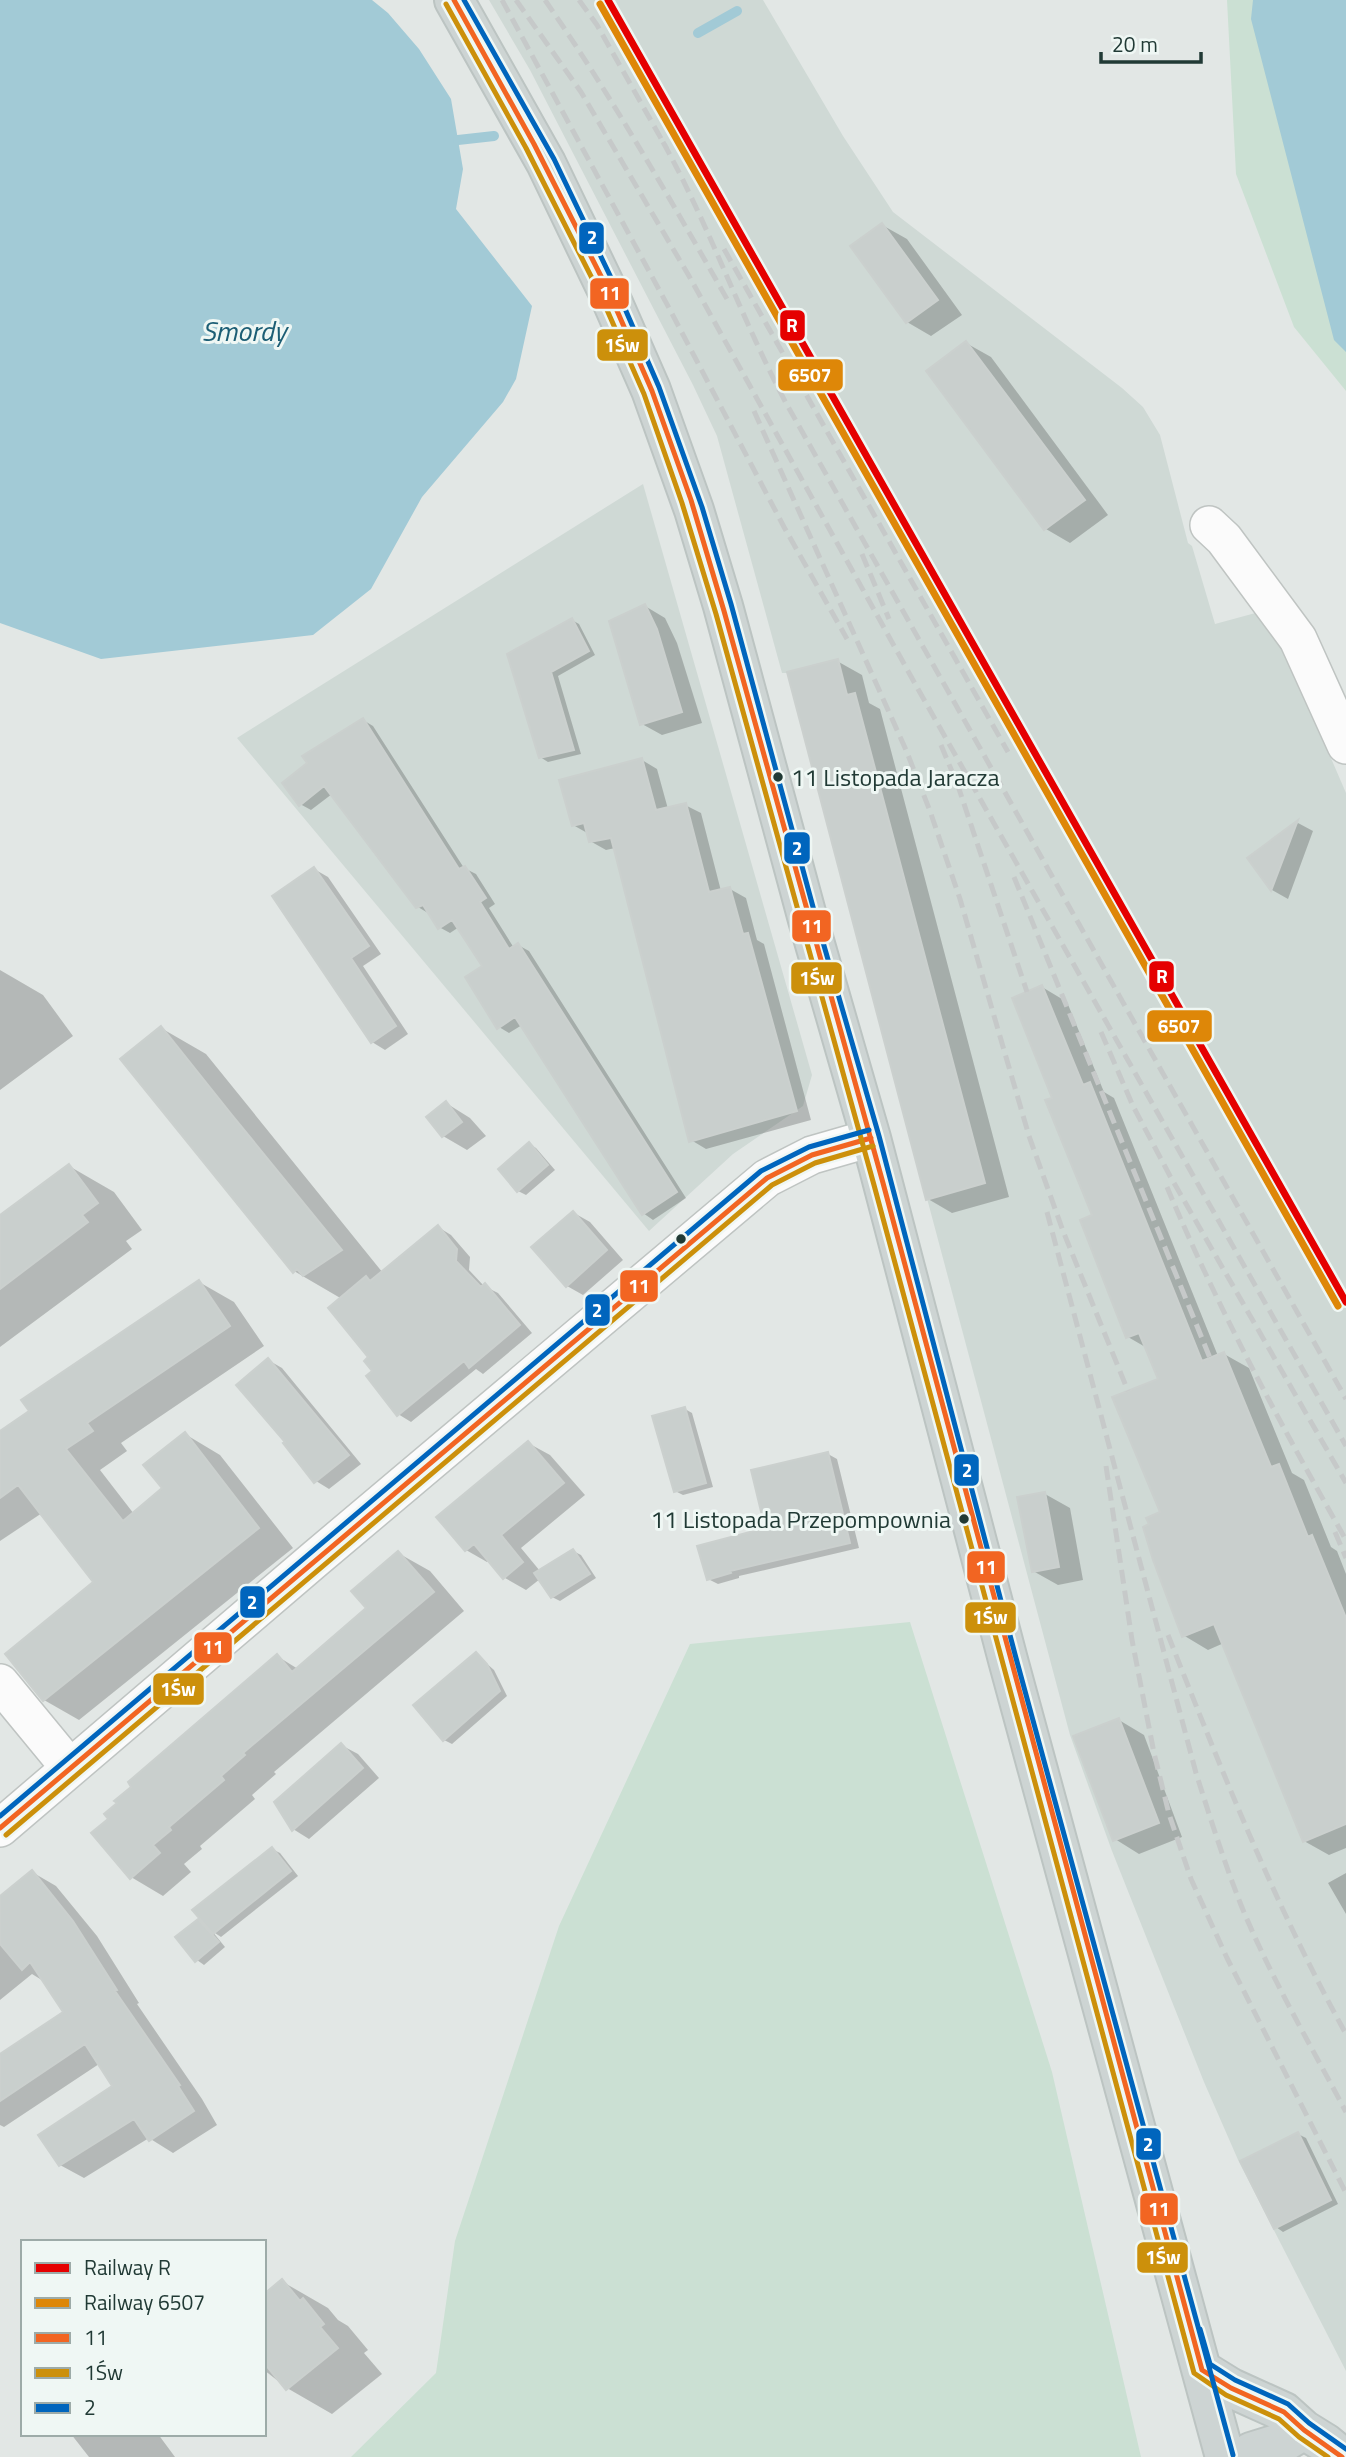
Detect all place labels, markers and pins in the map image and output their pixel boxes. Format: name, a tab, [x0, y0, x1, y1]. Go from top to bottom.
place label: 11 Listopada Jaracza	[791, 759, 1000, 795]
marker: 11 Listopada Jaracza	[771, 770, 785, 784]
unlabelled marker	[674, 1232, 688, 1246]
place label: 11 Listopada Przepompownia	[651, 1501, 951, 1537]
marker: 11 Listopada Przepompownia	[957, 1512, 971, 1526]

